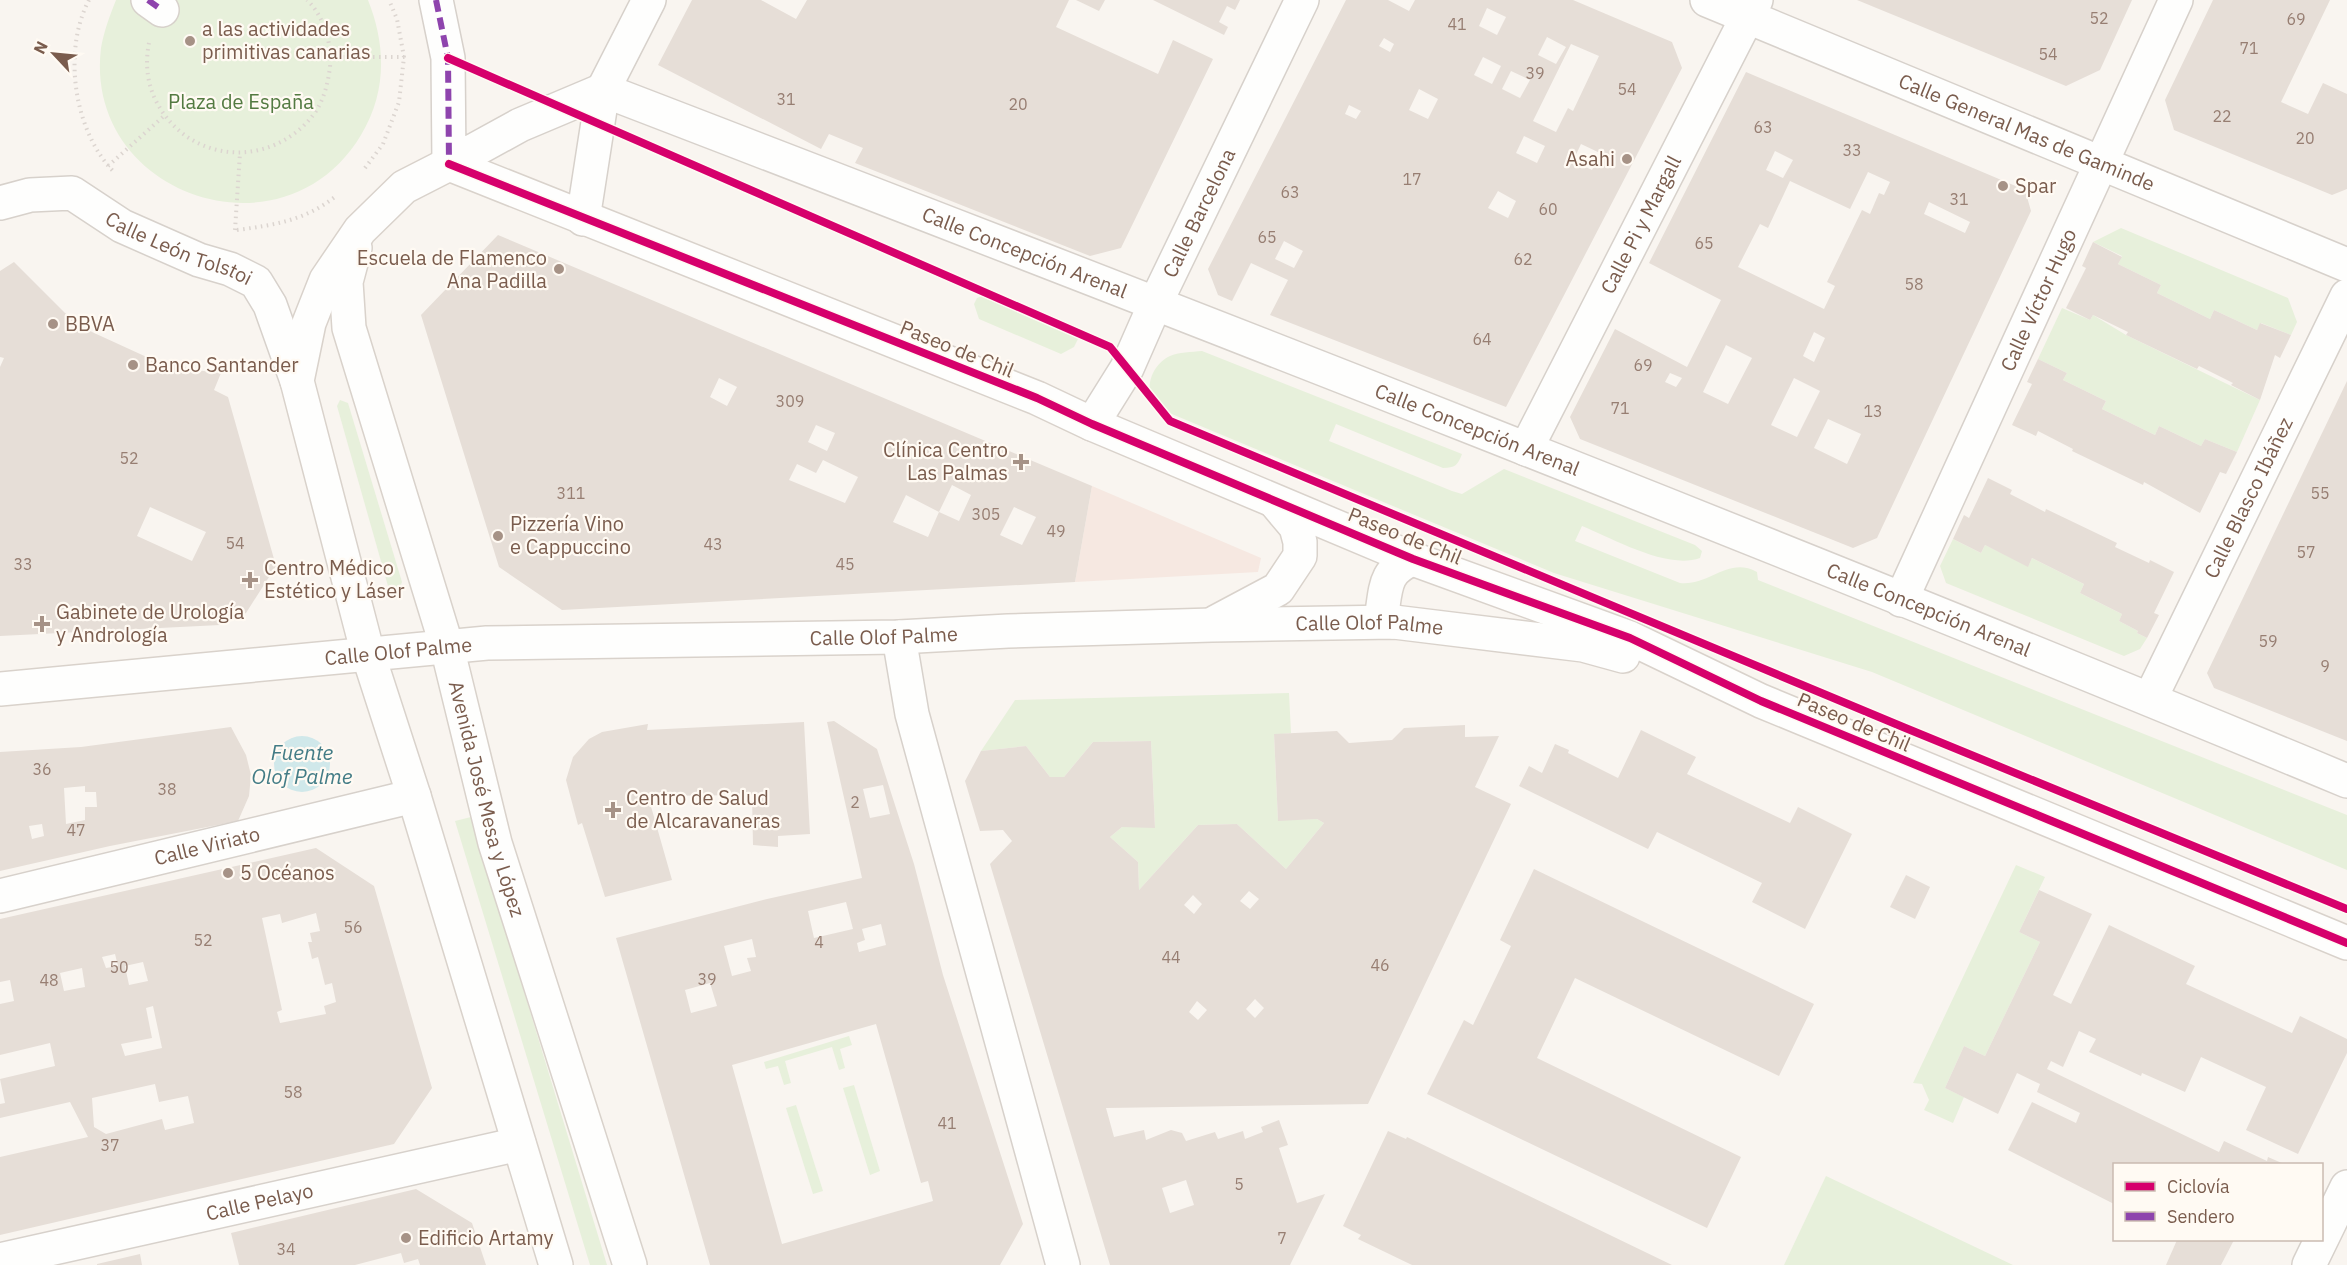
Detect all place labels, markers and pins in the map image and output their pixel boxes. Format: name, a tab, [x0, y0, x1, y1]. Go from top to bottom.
place label: a las actividades primitivas canarias	[202, 15, 371, 65]
marker: a las actividades primitivas canarias	[183, 34, 197, 48]
place label: Asahi	[1565, 145, 1615, 172]
marker: Asahi	[1620, 152, 1634, 166]
place label: Spar	[2015, 172, 2056, 199]
marker: Spar	[1996, 179, 2010, 193]
place label: Escuela de Flamenco Ana Padilla	[357, 244, 547, 294]
marker: Escuela de Flamenco Ana Padilla	[552, 262, 566, 276]
place label: BBVA	[65, 310, 115, 337]
marker: BBVA	[46, 317, 60, 331]
place label: Banco Santander	[145, 351, 299, 378]
marker: Banco Santander	[126, 358, 140, 372]
place label: Clínica Centro Las Palmas	[883, 436, 1008, 486]
marker: Clínica Centro Las Palmas	[1012, 453, 1030, 471]
place label: Pizzería Vino e Cappuccino	[510, 510, 631, 560]
marker: Pizzería Vino e Cappuccino	[491, 529, 505, 543]
place label: Centro Médico Estético y Láser	[264, 554, 405, 604]
marker: Centro Médico Estético y Láser	[241, 571, 259, 589]
place label: Gabinete de Urología y Andrología	[56, 598, 245, 648]
marker: Gabinete de Urología y Andrología	[33, 615, 51, 633]
place label: Centro de Salud de Alcaravaneras	[626, 784, 780, 834]
marker: Centro de Salud de Alcaravaneras	[604, 801, 622, 819]
place label: 5 Océanos	[240, 859, 335, 886]
marker: 5 Océanos	[221, 866, 235, 880]
place label: Edificio Artamy	[418, 1224, 554, 1251]
marker: Edificio Artamy	[399, 1231, 413, 1245]

